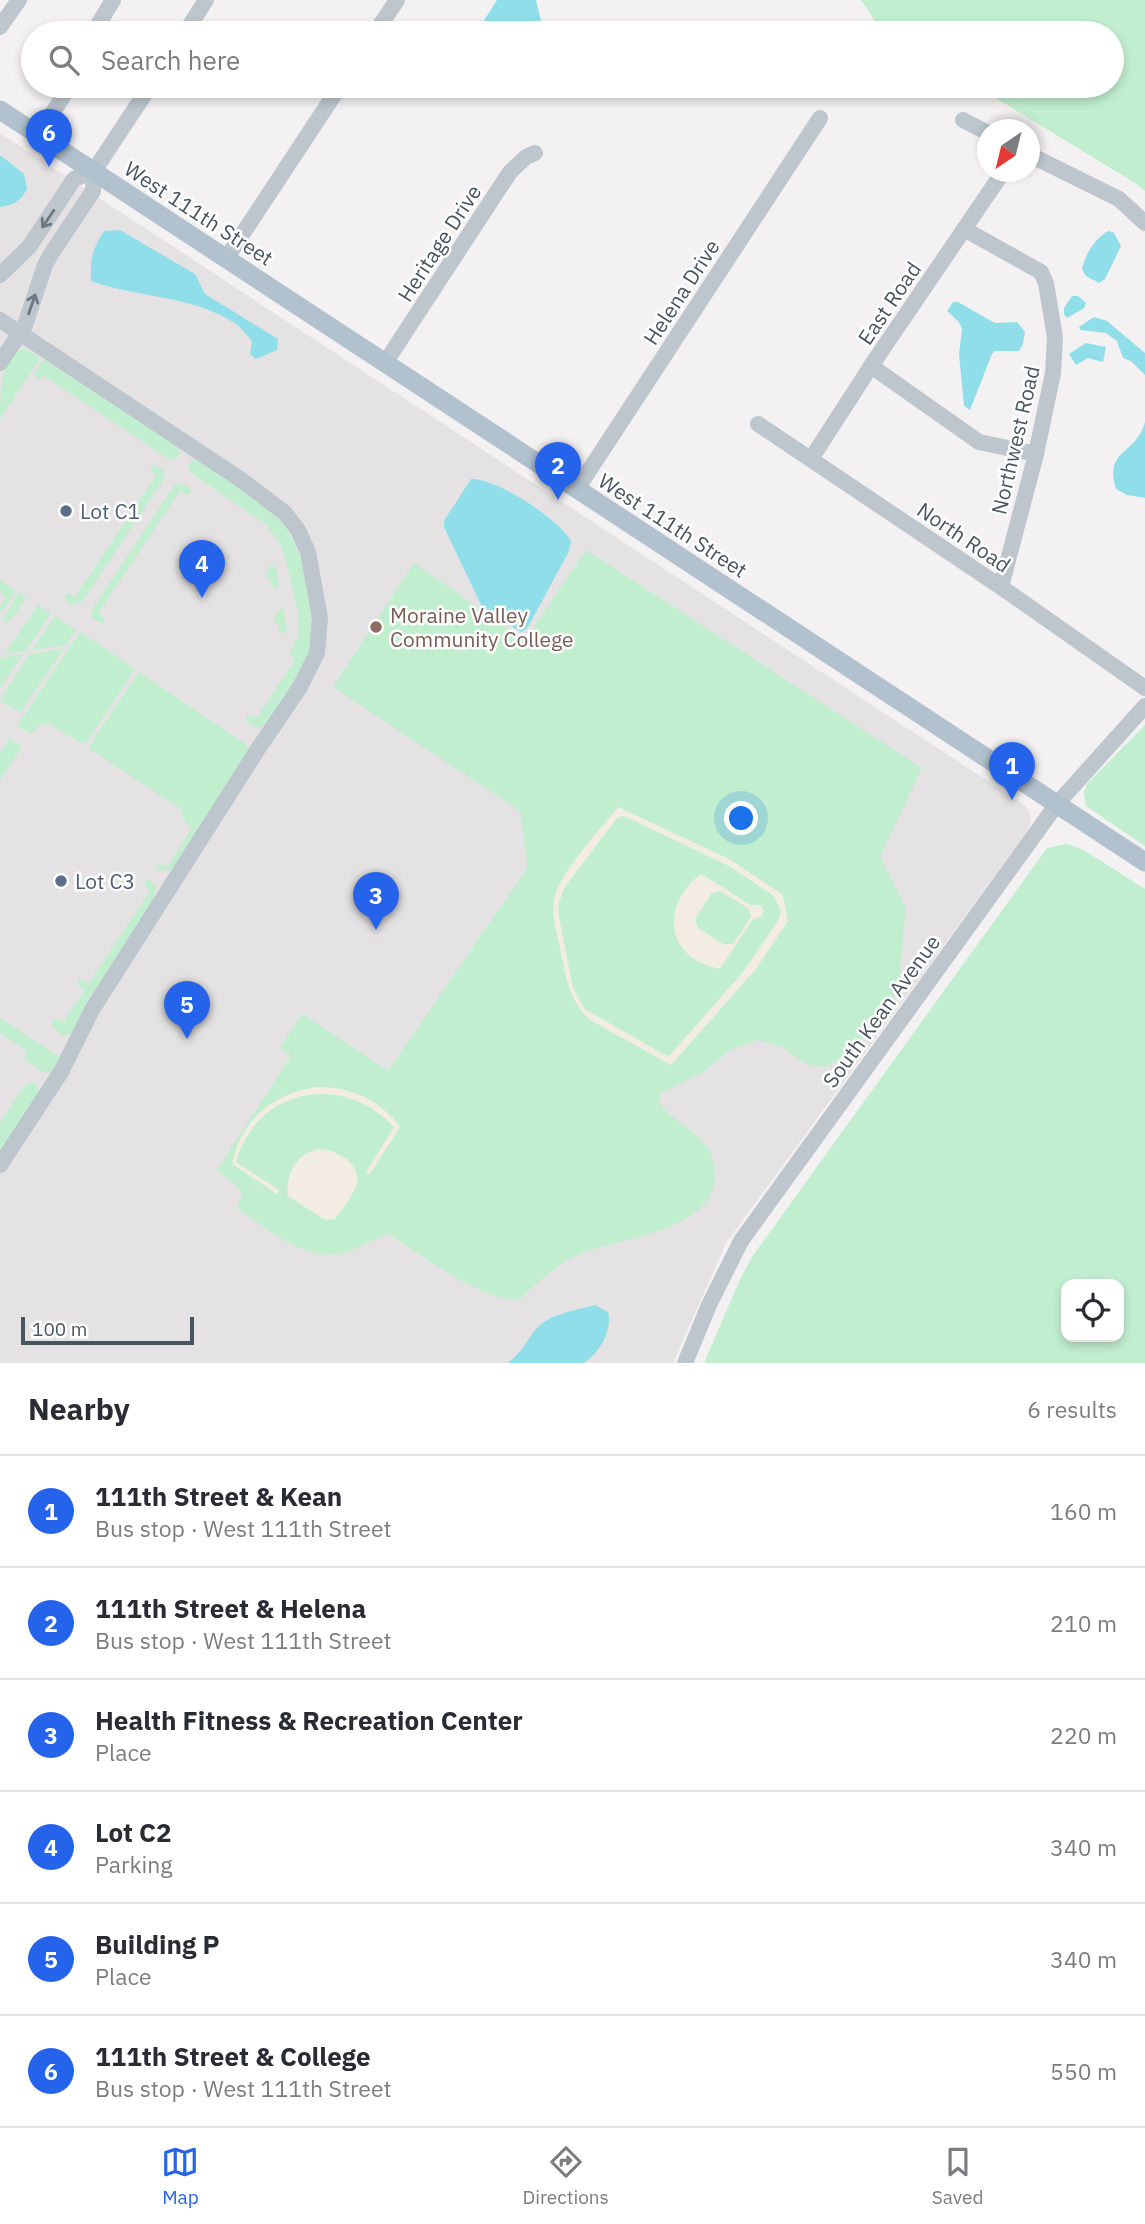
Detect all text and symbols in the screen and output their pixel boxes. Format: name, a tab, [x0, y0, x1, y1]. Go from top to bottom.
search box	[21, 21, 1124, 98]
icon: search	[45, 41, 83, 79]
text: Search here	[101, 43, 240, 77]
pin: 6	[26, 109, 72, 167]
north arrow	[977, 119, 1040, 182]
street label: West 111th Street	[119, 154, 279, 272]
street label: Heritage Drive	[391, 179, 487, 307]
one-way arrow	[41, 209, 55, 228]
street label: Helena Drive	[636, 234, 726, 350]
street label: East Road	[851, 256, 927, 350]
one-way arrow	[27, 293, 40, 315]
street label: Northwest Road	[984, 363, 1046, 517]
pin: 2	[535, 442, 581, 500]
street label: West 111th Street	[593, 466, 753, 584]
street label: North Road	[912, 495, 1016, 579]
place label: Lot C1	[80, 497, 140, 525]
marker: Lot C1	[58, 503, 74, 519]
pin: 4	[179, 540, 225, 598]
place label: Moraine Valley Community College	[390, 601, 574, 653]
marker: Moraine Valley Community College	[368, 619, 384, 635]
pin: 1	[989, 742, 1035, 800]
your location	[724, 801, 758, 835]
place label: Lot C3	[75, 867, 135, 895]
pin: 3	[353, 872, 399, 930]
marker: Lot C3	[53, 873, 69, 889]
street label: South Kean Avenue	[816, 929, 946, 1093]
pin: 5	[164, 981, 210, 1039]
map controls	[1061, 1279, 1124, 1342]
button: locate	[1061, 1279, 1124, 1342]
scale bar	[21, 1314, 194, 1346]
text: 100 m	[32, 1317, 87, 1341]
text: Nearby	[28, 1389, 130, 1428]
text: 6 results	[1027, 1394, 1117, 1424]
text: 111th Street & Kean	[95, 1479, 342, 1513]
text: 1	[44, 1496, 58, 1526]
text: 160 m	[1050, 1496, 1117, 1526]
text: Bus stop · West 111th Street	[95, 1513, 392, 1543]
text: 111th Street & Helena	[95, 1591, 366, 1625]
text: 2	[44, 1608, 58, 1638]
text: 210 m	[1050, 1608, 1117, 1638]
text: Bus stop · West 111th Street	[95, 1625, 392, 1655]
text: Health Fitness & Recreation Center	[95, 1703, 523, 1737]
text: 3	[44, 1720, 58, 1750]
text: 220 m	[1050, 1720, 1117, 1750]
text: Place	[95, 1737, 152, 1767]
text: Lot C2	[95, 1815, 172, 1849]
text: 4	[44, 1832, 58, 1862]
text: 340 m	[1050, 1832, 1117, 1862]
text: Parking	[95, 1849, 173, 1879]
text: Building P	[95, 1927, 219, 1961]
text: 5	[44, 1944, 58, 1974]
text: 340 m	[1050, 1944, 1117, 1974]
text: Place	[95, 1961, 152, 1991]
text: 111th Street & College	[95, 2039, 371, 2073]
text: 6	[44, 2056, 58, 2086]
text: 550 m	[1050, 2056, 1117, 2086]
text: Bus stop · West 111th Street	[95, 2073, 392, 2103]
tab: Map	[161, 2143, 199, 2209]
tab: Directions	[522, 2143, 609, 2209]
tab: Saved	[932, 2143, 984, 2209]

